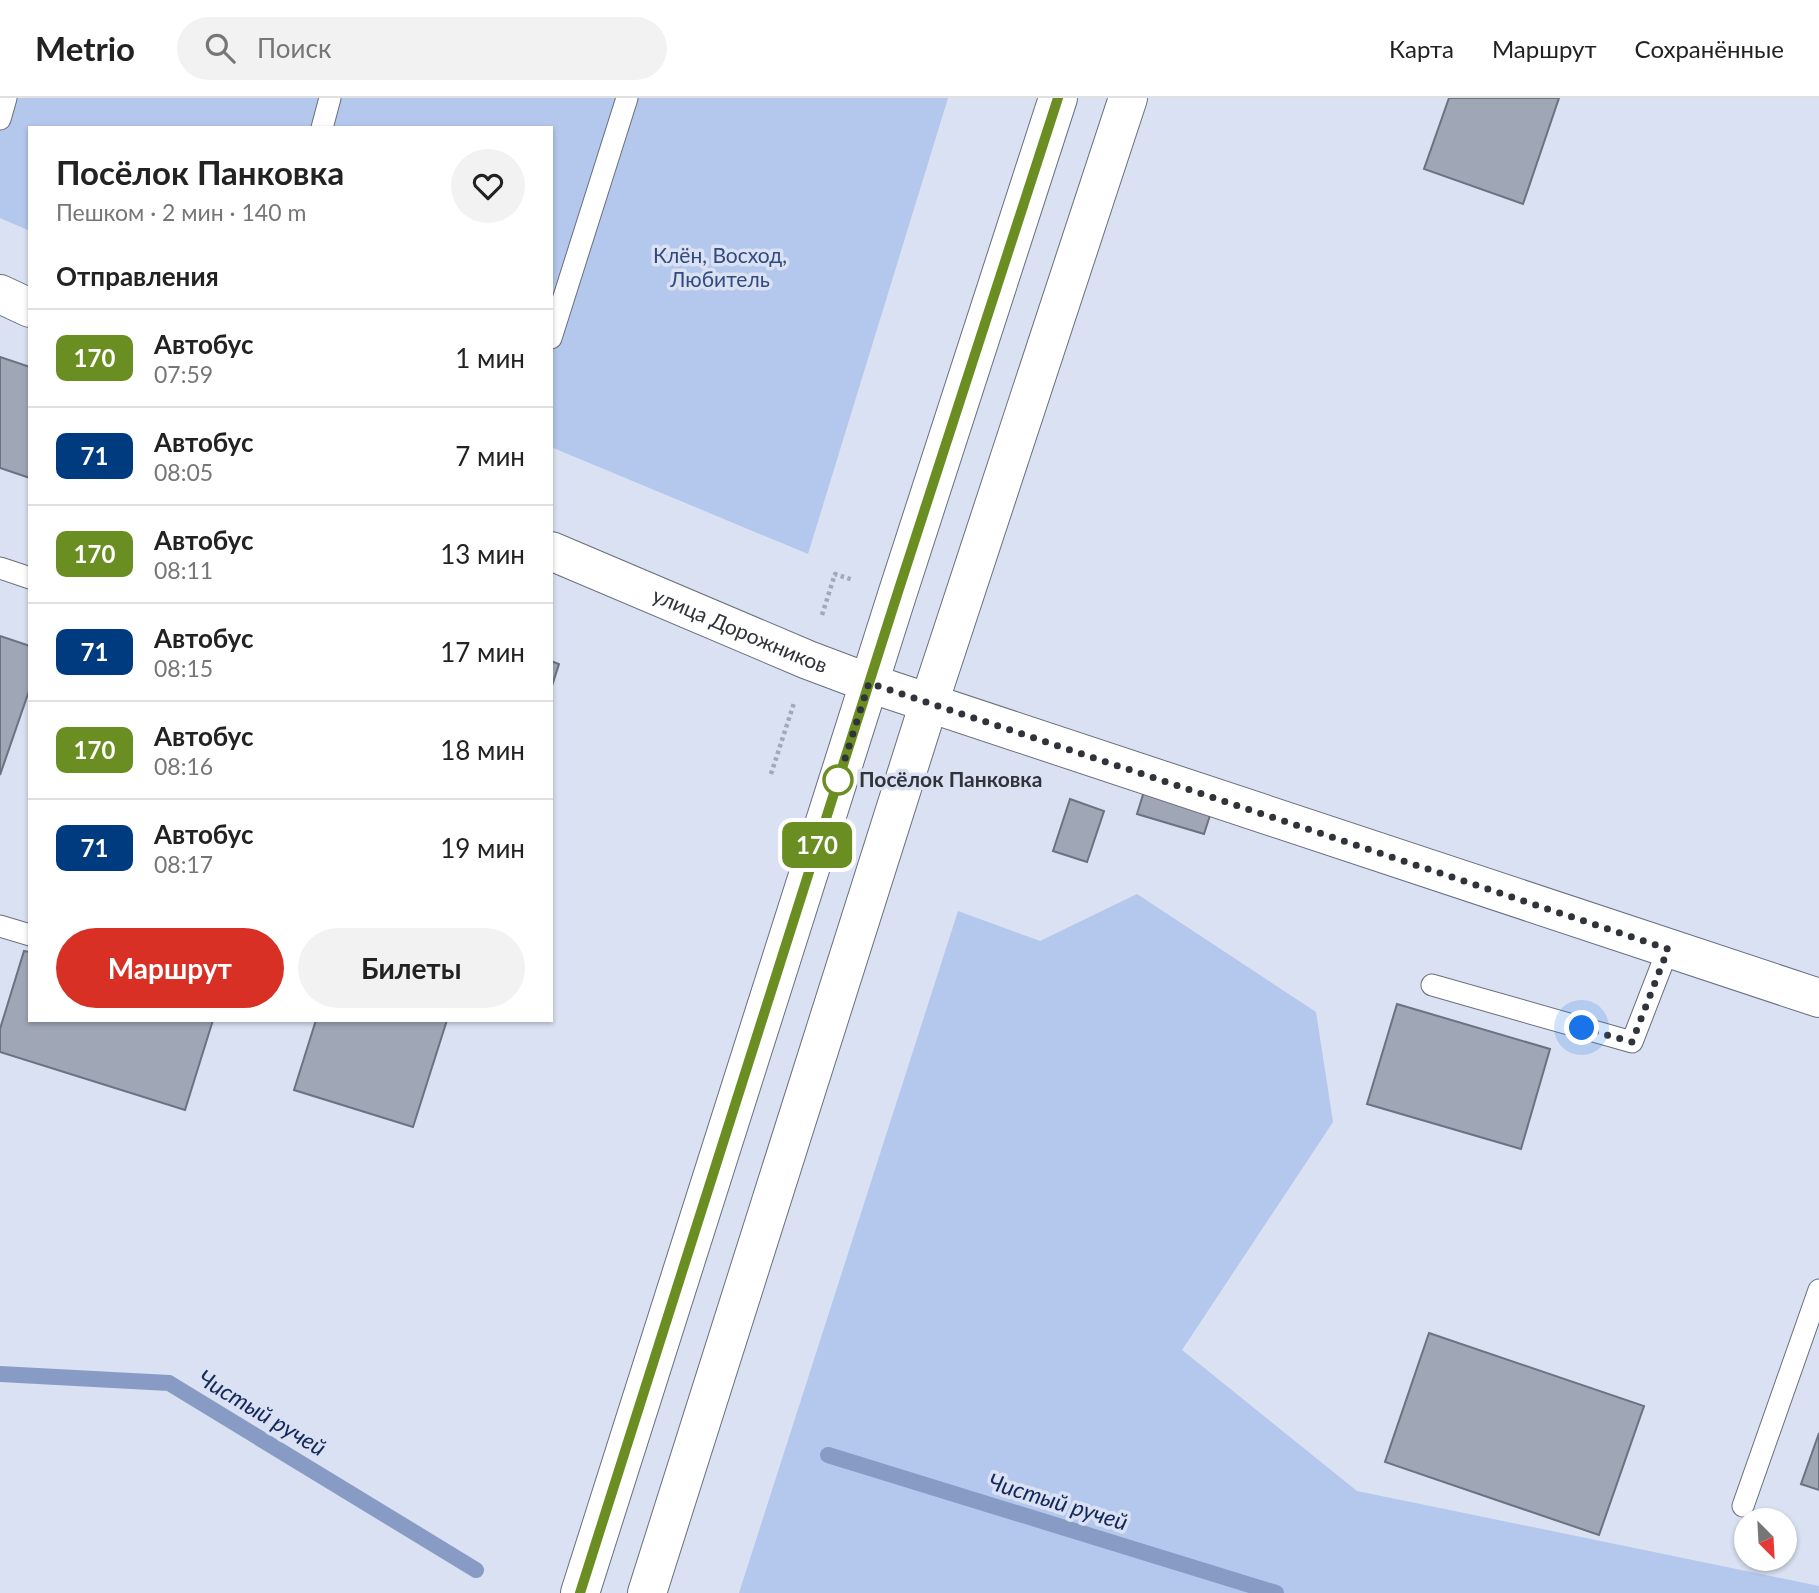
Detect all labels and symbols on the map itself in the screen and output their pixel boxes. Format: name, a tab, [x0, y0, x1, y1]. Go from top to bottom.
park label: Клён, Восход, Любитель	[653, 242, 787, 291]
street label: улица Дорожников	[649, 582, 831, 677]
marker: Посёлок Панковка	[823, 765, 853, 795]
place label: Посёлок Панковка	[859, 766, 1042, 791]
line badge: 170	[777, 822, 857, 868]
your location	[1564, 1010, 1599, 1045]
water label: Чистый ручей	[193, 1363, 332, 1461]
water label: Чистый ручей	[985, 1467, 1131, 1536]
north arrow	[1734, 1508, 1797, 1572]

